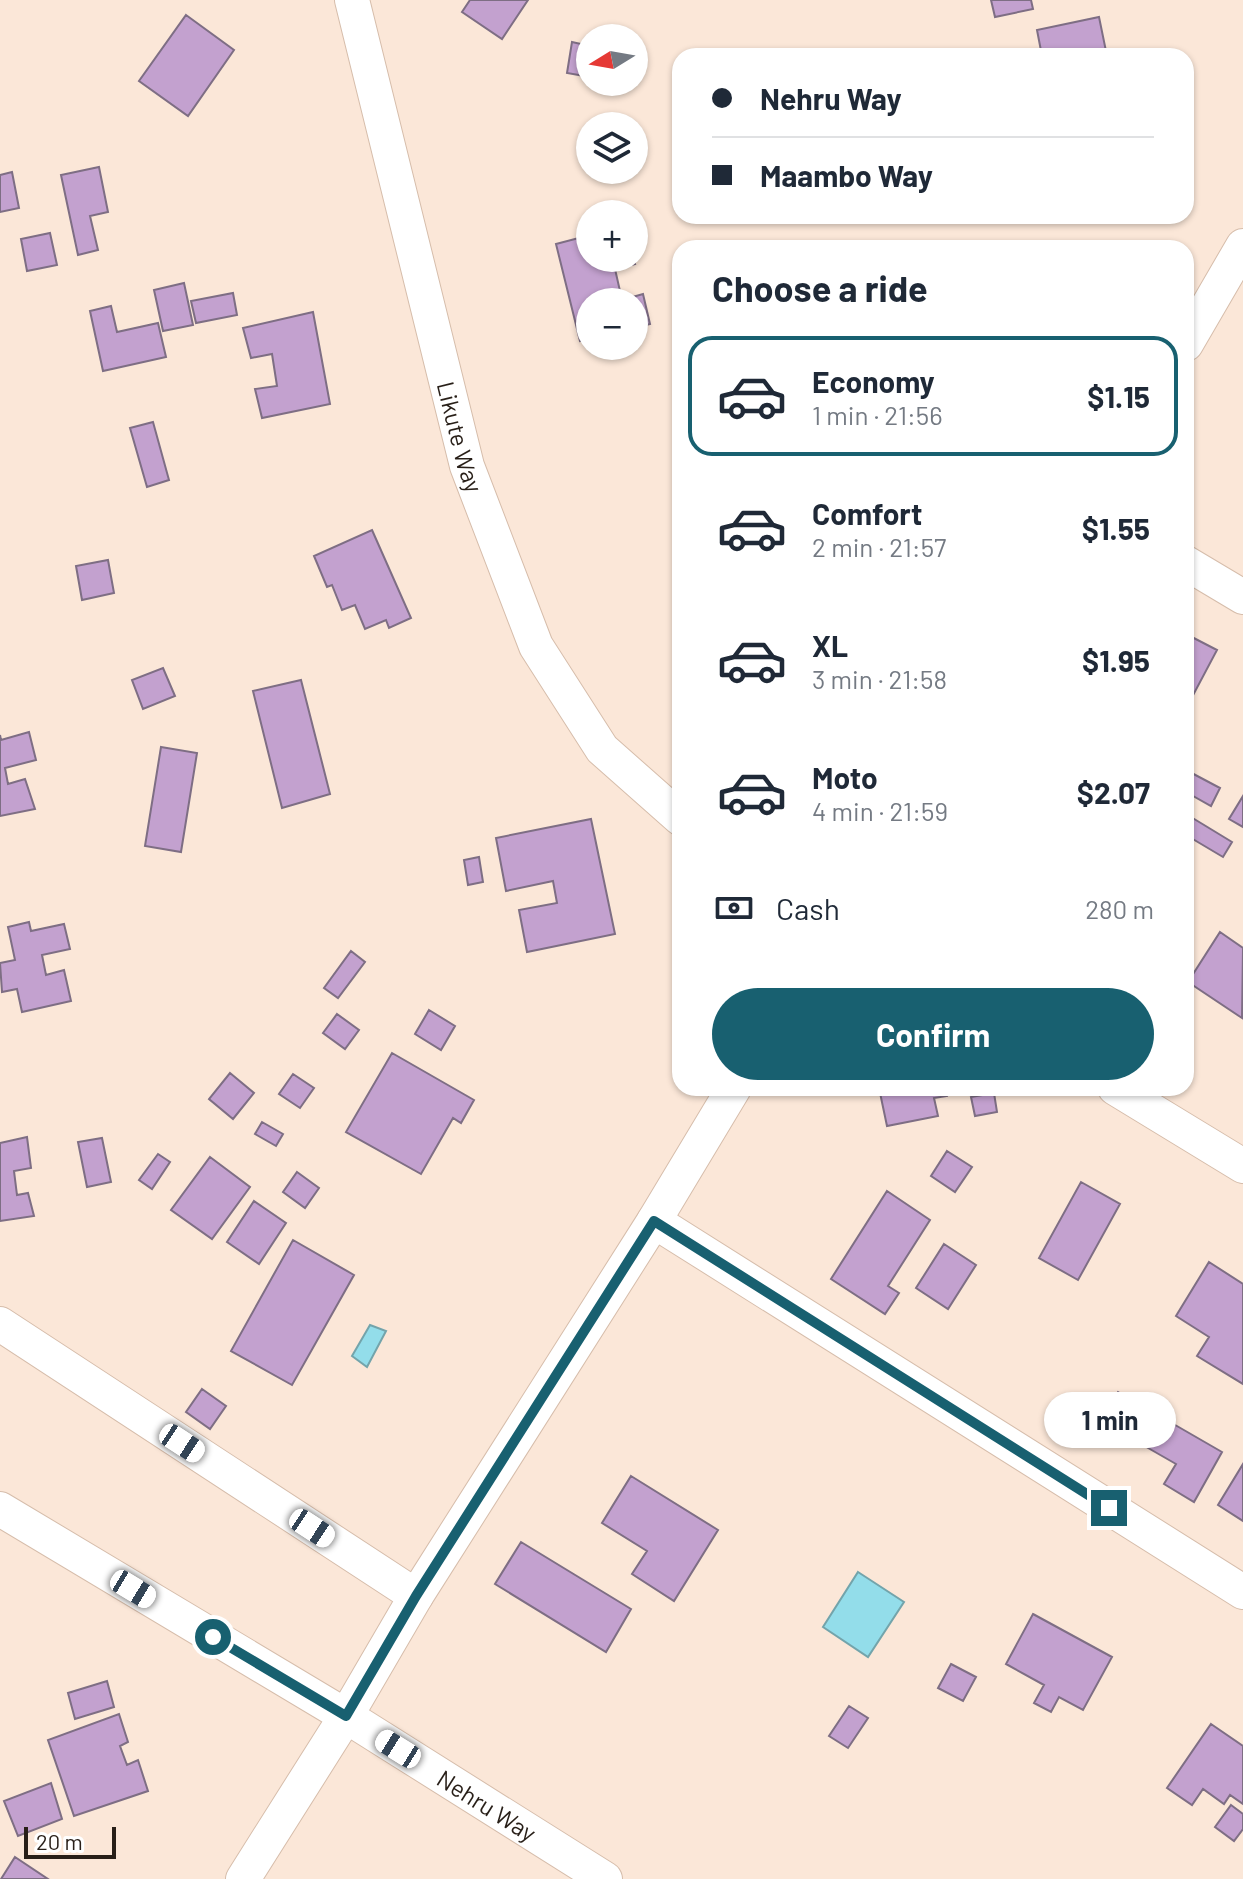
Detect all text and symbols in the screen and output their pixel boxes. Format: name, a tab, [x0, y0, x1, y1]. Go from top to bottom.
north arrow	[576, 24, 648, 96]
map controls	[576, 24, 648, 360]
text: Nehru Way	[760, 80, 902, 116]
button: layers	[576, 112, 648, 184]
text: Maambo Way	[760, 157, 933, 193]
button: +	[576, 200, 648, 272]
text: Choose a ride	[712, 266, 928, 309]
button: −	[576, 288, 648, 360]
icon: car	[716, 360, 788, 432]
text: Economy	[812, 363, 935, 399]
street label: Likute Way	[432, 378, 490, 496]
text: $1.15	[1087, 378, 1150, 414]
text: 1 min · 21:56	[812, 399, 943, 430]
icon: car	[716, 492, 788, 564]
text: Comfort	[812, 495, 922, 531]
text: $1.55	[1082, 510, 1150, 546]
text: 2 min · 21:57	[812, 531, 946, 562]
icon: car	[716, 624, 788, 696]
text: XL	[812, 627, 848, 663]
text: $1.95	[1082, 642, 1150, 678]
text: 3 min · 21:58	[812, 663, 947, 694]
icon: car	[716, 756, 788, 828]
text: Moto	[812, 759, 878, 795]
text: $2.07	[1077, 774, 1150, 810]
text: 4 min · 21:59	[812, 795, 948, 826]
icon: cash	[712, 886, 756, 930]
text: Cash	[776, 890, 840, 926]
text: 280 m	[1085, 893, 1154, 924]
button: Confirm	[712, 988, 1154, 1080]
callout: 1 min	[1043, 1392, 1175, 1448]
text: 1 min	[1082, 1404, 1138, 1435]
car	[155, 1420, 209, 1466]
route end	[1091, 1490, 1127, 1526]
car	[285, 1505, 339, 1551]
car	[106, 1566, 160, 1612]
route start	[195, 1619, 231, 1655]
car	[371, 1726, 425, 1772]
street label: Nehru Way	[432, 1763, 542, 1847]
scale bar	[24, 1823, 116, 1859]
text: 20 m	[36, 1828, 83, 1854]

